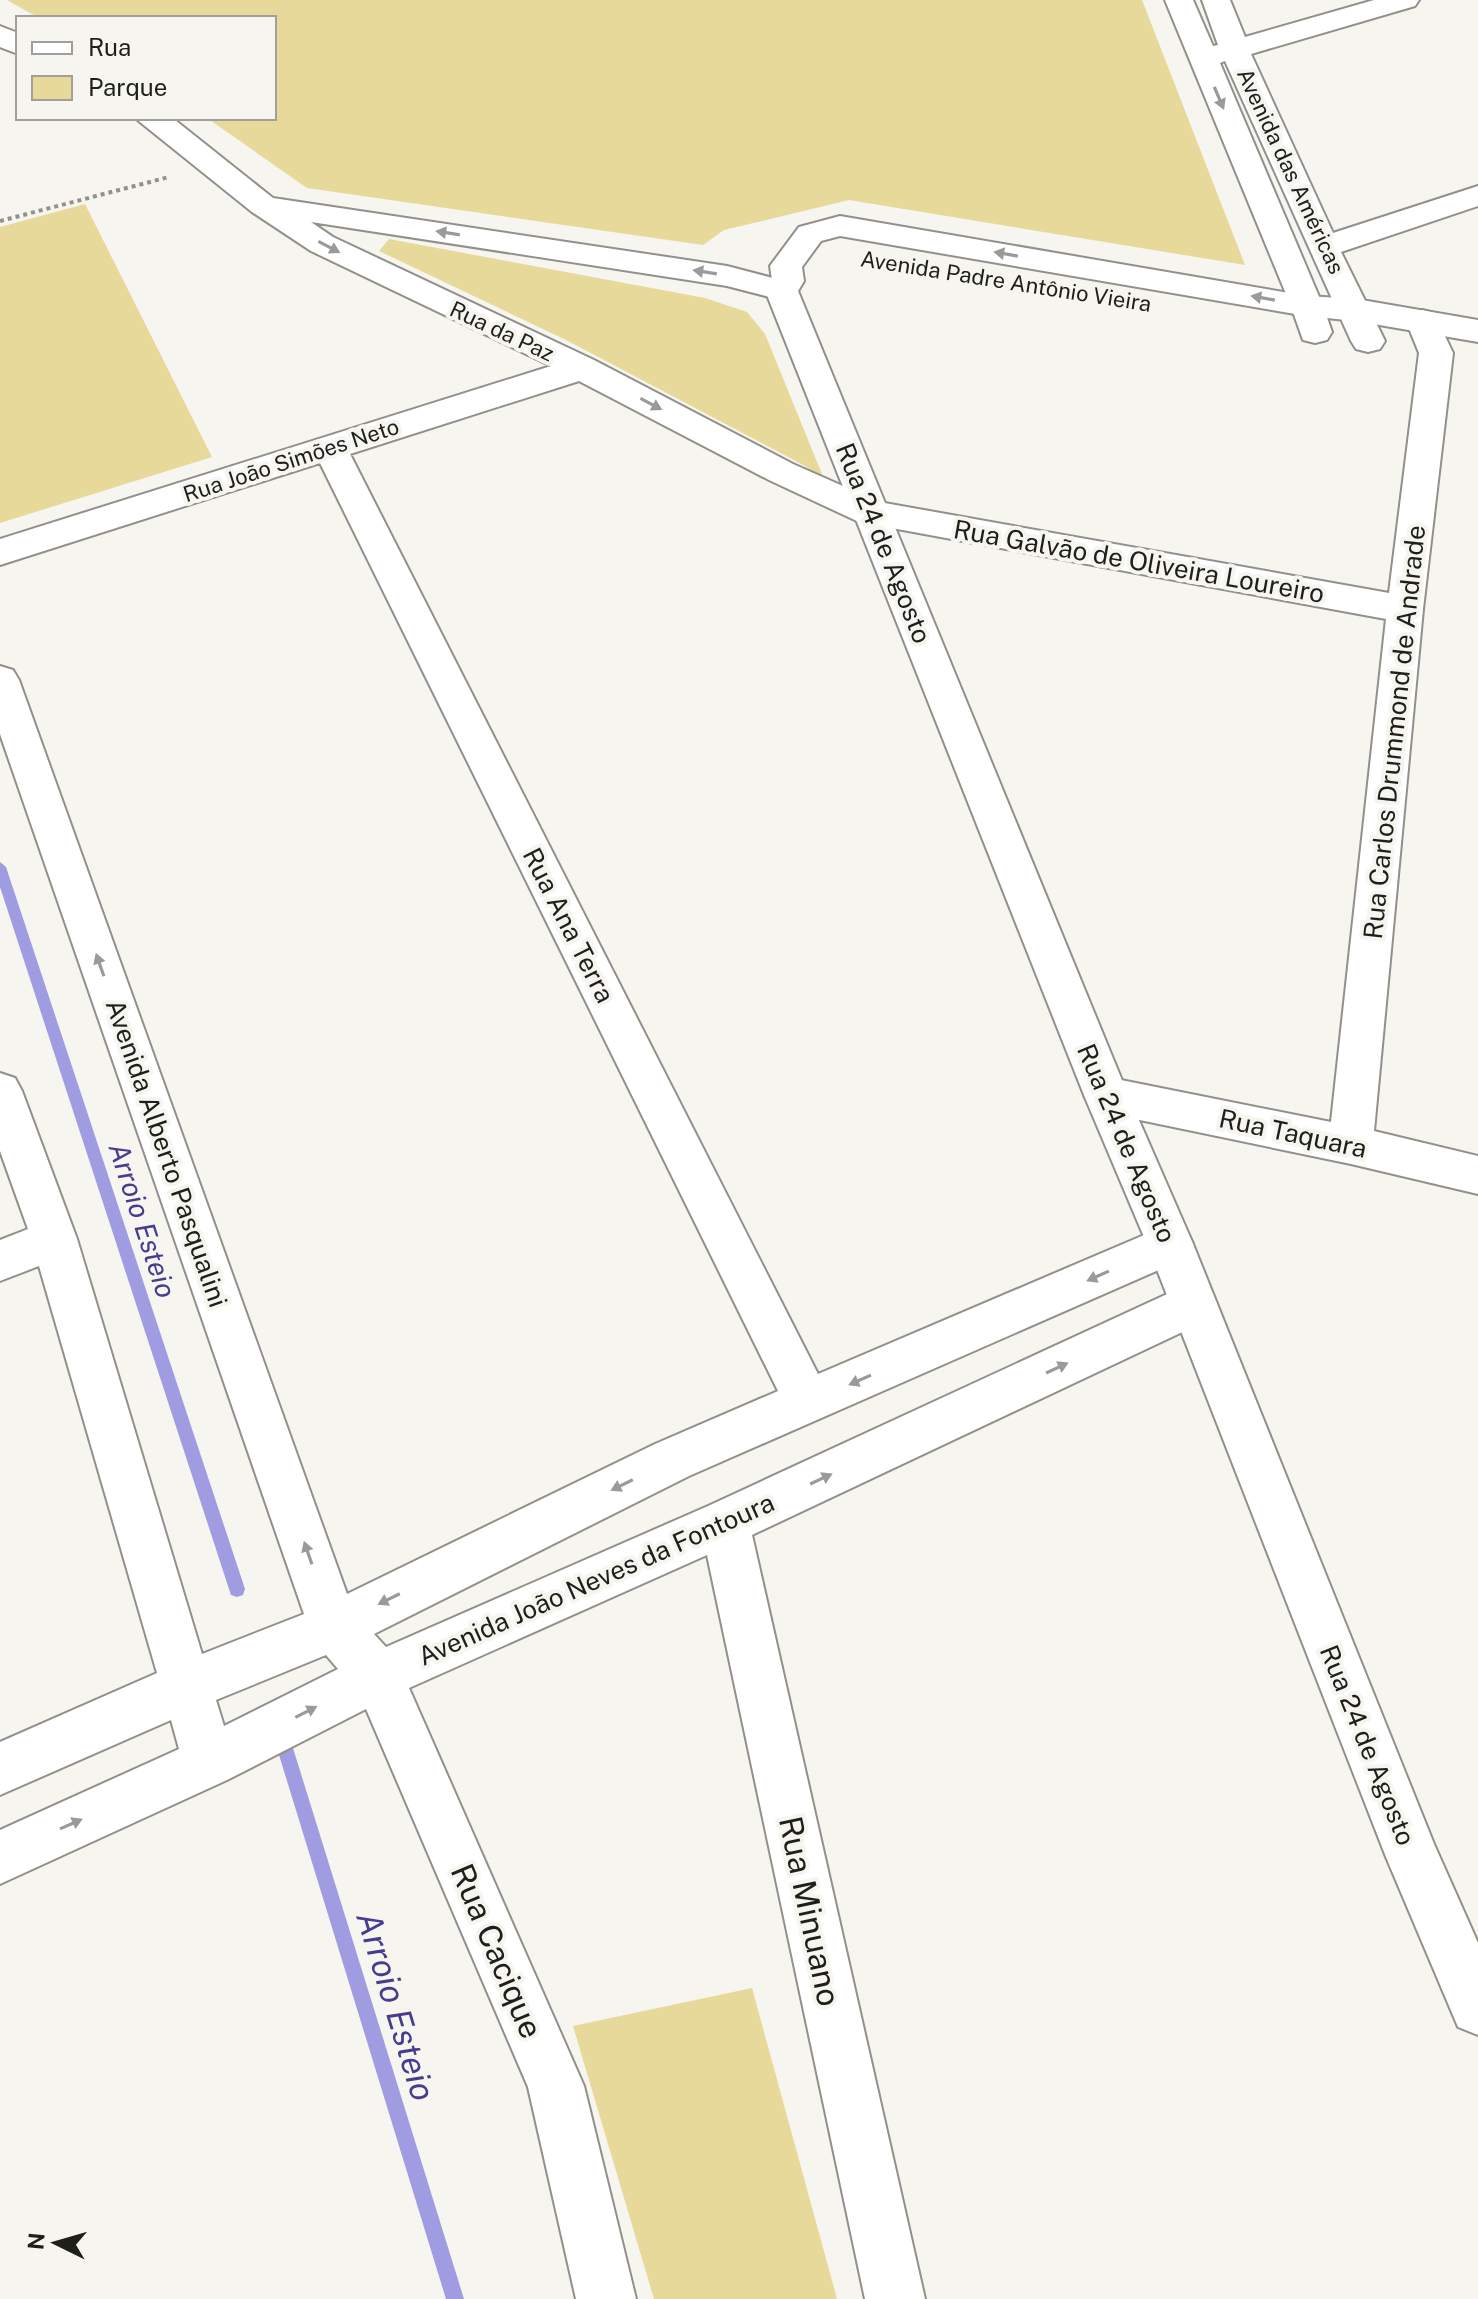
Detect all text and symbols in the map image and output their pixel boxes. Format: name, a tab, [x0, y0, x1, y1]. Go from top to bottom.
legend	[16, 16, 276, 120]
text: Rua	[88, 33, 131, 61]
street label: Avenida das Américas	[1232, 64, 1350, 278]
text: Parque	[88, 73, 167, 101]
one-way arrow	[1212, 86, 1225, 110]
one-way arrow	[436, 226, 461, 239]
one-way arrow	[318, 240, 340, 254]
street label: Avenida Padre Antônio Vieira	[859, 245, 1153, 317]
one-way arrow	[994, 248, 1019, 260]
one-way arrow	[693, 266, 718, 278]
one-way arrow	[1250, 292, 1275, 304]
street label: Rua da Paz	[446, 296, 558, 366]
one-way arrow	[639, 398, 662, 411]
street label: Rua João Simões Neto	[180, 413, 402, 507]
street label: Rua 24 de Agosto	[830, 438, 938, 648]
street label: Rua Galvão de Oliveira Loureiro	[951, 513, 1327, 609]
street label: Rua Carlos Drummond de Andrade	[1357, 523, 1431, 941]
street label: Rua Ana Terra	[517, 842, 621, 1008]
one-way arrow	[94, 952, 106, 976]
street label: Avenida Alberto Pasqualini	[100, 995, 234, 1311]
street label: Rua 24 de Agosto	[1071, 1039, 1183, 1247]
street label: Rua Taquara	[1216, 1102, 1370, 1164]
water label: Arroio Esteio	[102, 1138, 184, 1302]
one-way arrow	[1087, 1269, 1110, 1282]
one-way arrow	[1045, 1361, 1068, 1375]
one-way arrow	[848, 1373, 872, 1386]
one-way arrow	[810, 1472, 833, 1485]
one-way arrow	[611, 1478, 634, 1491]
street label: Avenida João Neves da Fontoura	[413, 1486, 779, 1672]
one-way arrow	[302, 1541, 314, 1565]
one-way arrow	[378, 1593, 401, 1606]
street label: Rua 24 de Agosto	[1314, 1640, 1422, 1850]
one-way arrow	[294, 1706, 317, 1719]
street label: Rua Minuano	[772, 1813, 848, 2009]
one-way arrow	[59, 1818, 83, 1831]
street label: Rua Cacique	[444, 1858, 550, 2044]
water label: Arroio Esteio	[348, 1907, 444, 2105]
north arrow	[16, 2203, 96, 2283]
text: N	[22, 2232, 50, 2251]

